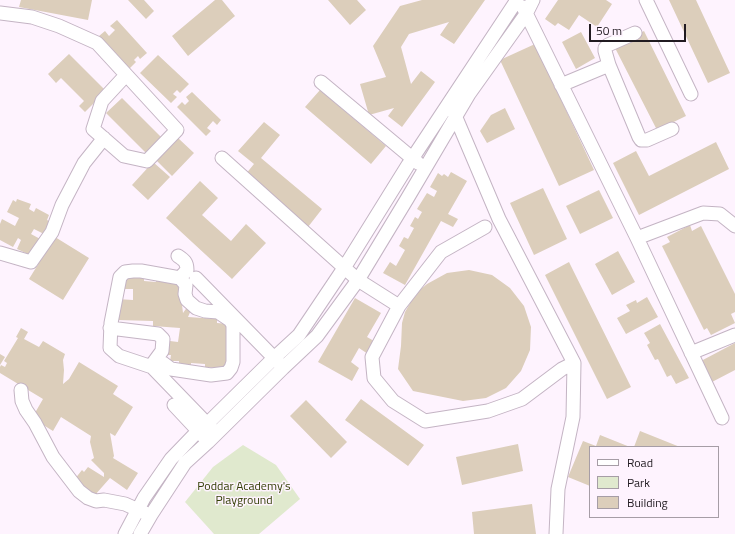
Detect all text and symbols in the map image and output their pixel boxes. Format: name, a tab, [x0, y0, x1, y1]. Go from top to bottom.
scale bar	[591, 16, 688, 42]
text: 50 m	[596, 21, 622, 40]
legend	[589, 446, 719, 518]
text: Road	[627, 453, 653, 472]
text: Park	[627, 473, 650, 492]
park label: Poddar Academy's Playground	[197, 480, 291, 508]
text: Building	[627, 493, 668, 512]

